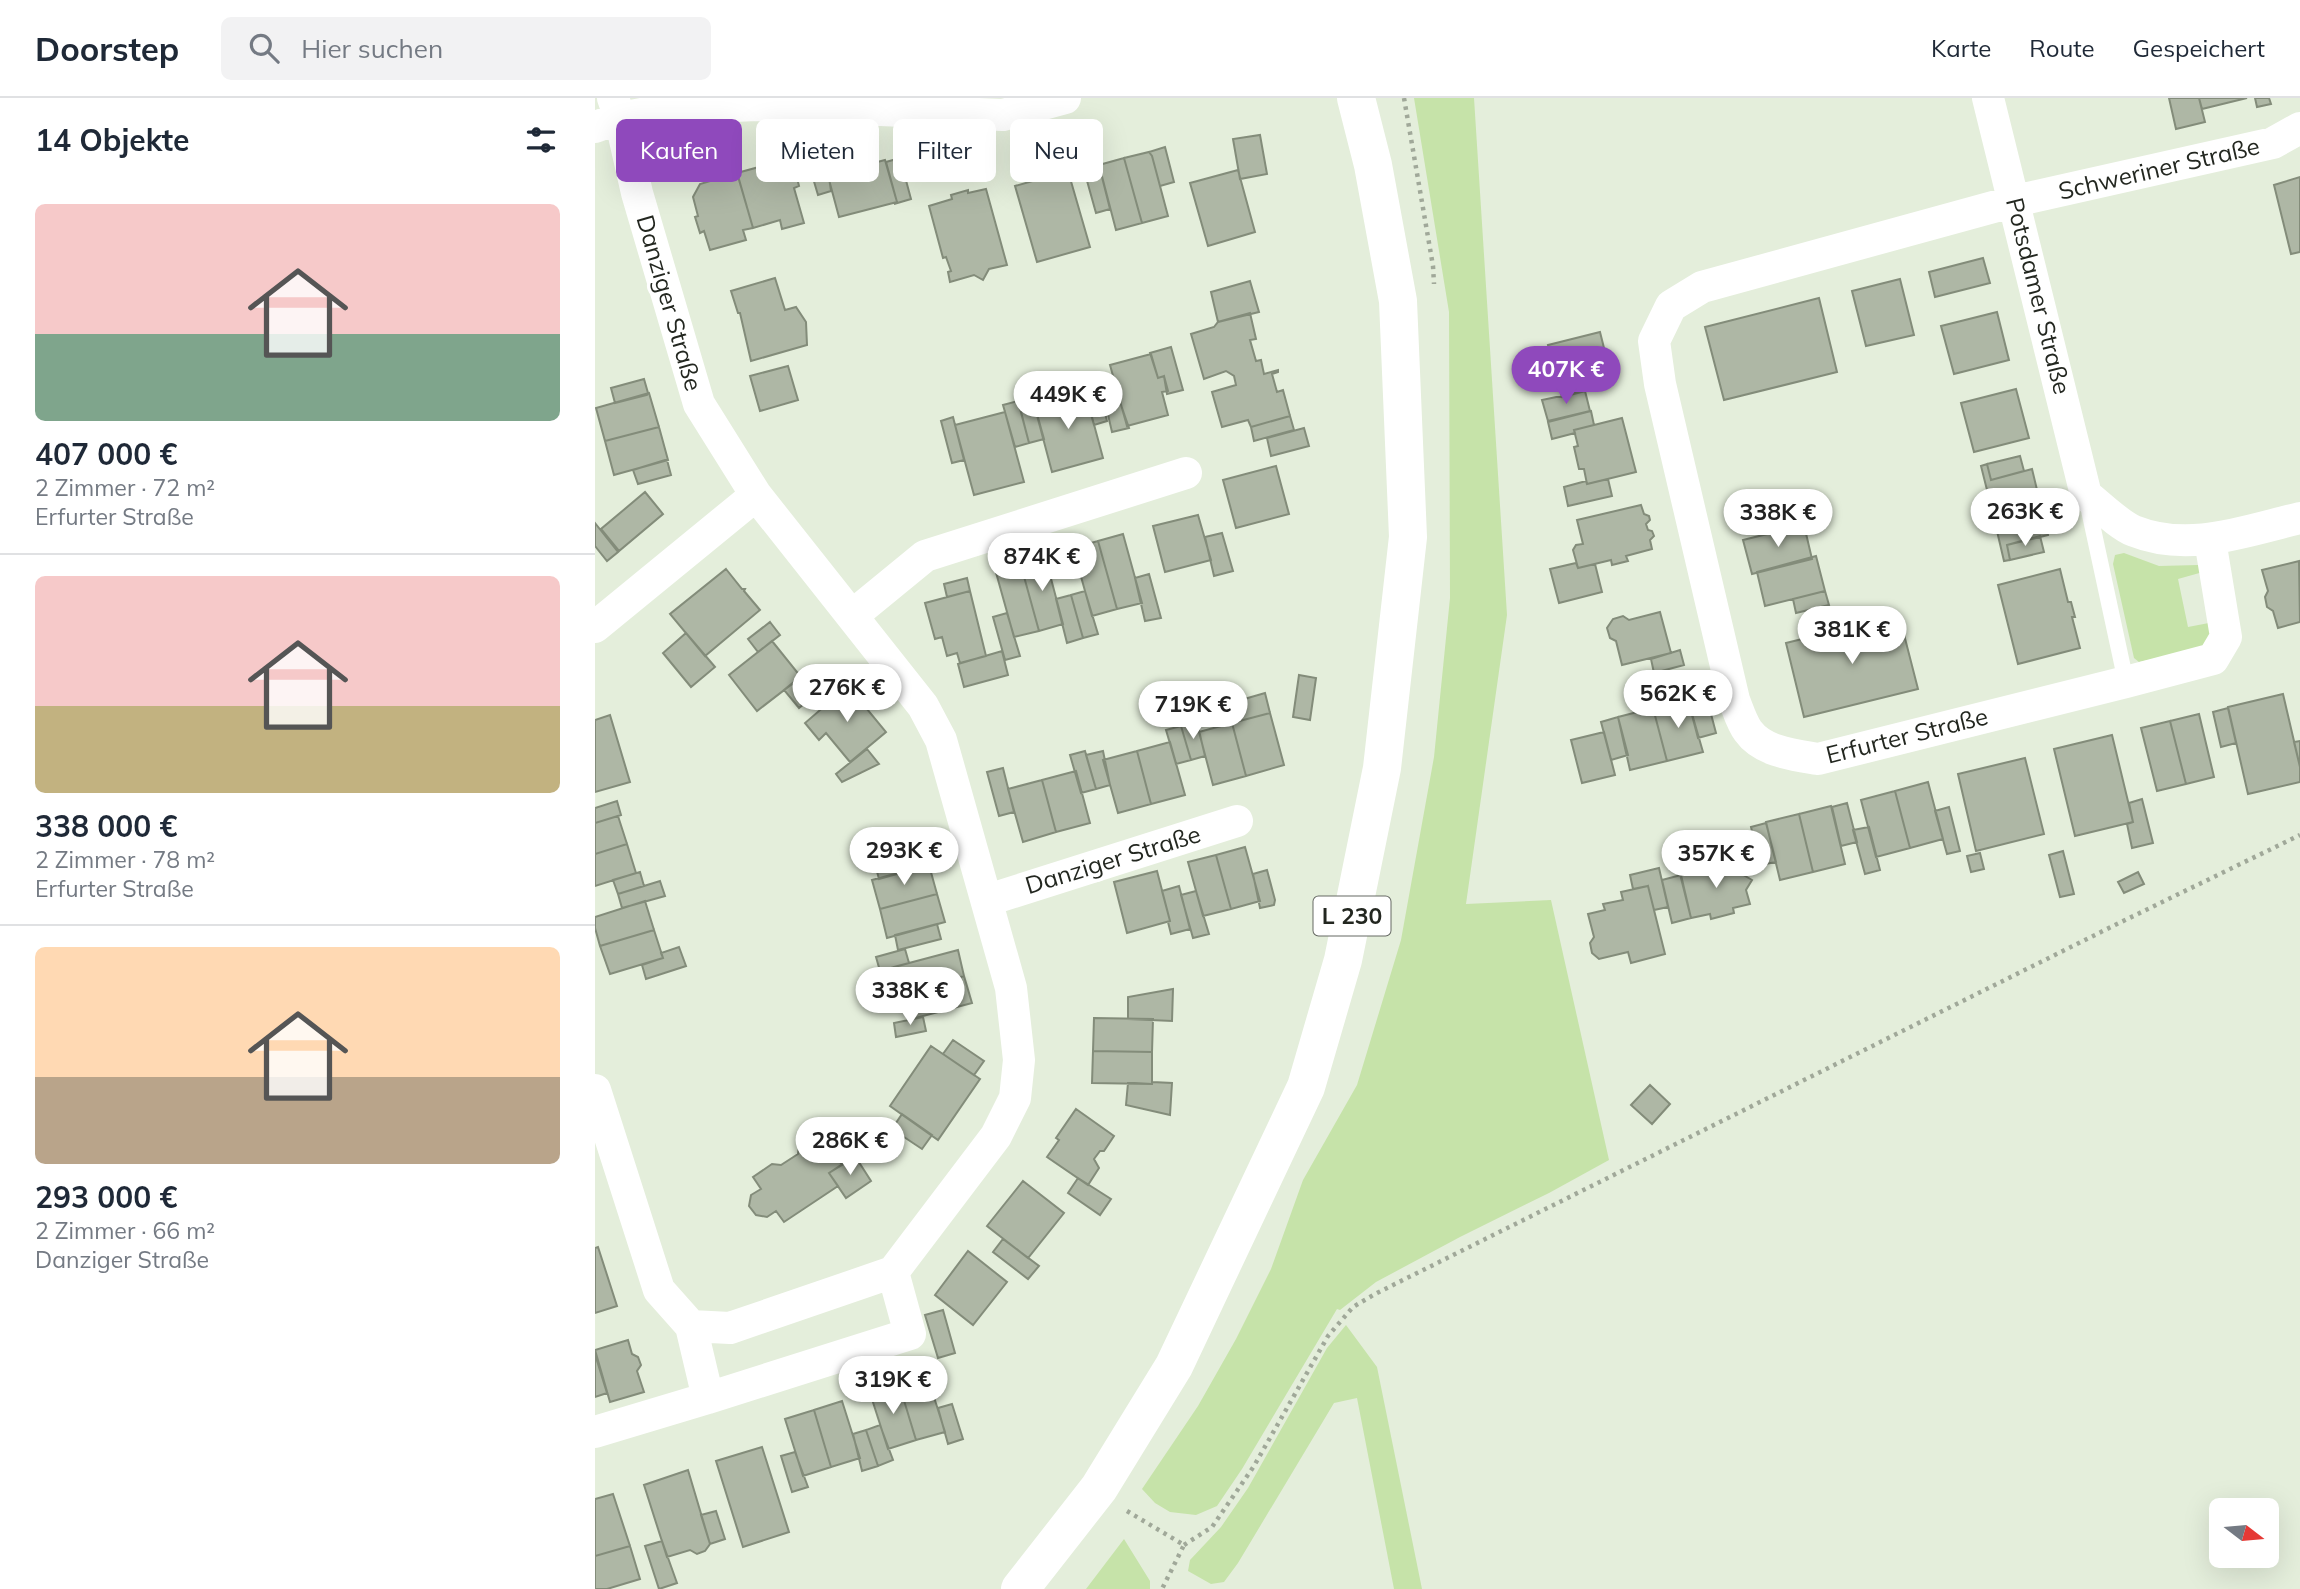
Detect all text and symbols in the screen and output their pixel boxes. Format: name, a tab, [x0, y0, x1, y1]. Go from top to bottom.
search box	[221, 17, 711, 80]
text: Doorstep	[35, 28, 179, 69]
icon: search	[245, 29, 283, 67]
text: Hier suchen	[301, 32, 443, 65]
text: Karte	[1931, 33, 1991, 63]
text: Route	[2029, 33, 2095, 63]
text: Gespeichert	[2133, 33, 2265, 63]
chip: Kaufen	[616, 119, 742, 182]
chip: Mieten	[756, 119, 879, 182]
chip: Filter	[893, 119, 996, 182]
chip: Neu	[1010, 119, 1103, 182]
text: 14 Objekte	[35, 121, 189, 159]
icon: filters	[522, 121, 560, 159]
street label: Schweriner Straße	[2055, 130, 2262, 206]
street label: Potsdamer Straße	[2000, 194, 2078, 397]
street label: Danziger Straße	[631, 211, 709, 394]
icon: home	[235, 250, 361, 376]
pin: 407K €	[1509, 346, 1623, 406]
text: 407K €	[1528, 354, 1604, 383]
pin: 449K €	[1011, 372, 1125, 431]
text: 449K €	[1030, 379, 1106, 408]
text: 407 000 €	[35, 435, 177, 473]
text: 2 Zimmer · 72 m²	[35, 473, 215, 502]
pin: 263K €	[1968, 489, 2082, 548]
pin: 338K €	[1721, 490, 1835, 549]
text: 263K €	[1987, 496, 2063, 525]
text: 338K €	[1740, 497, 1816, 526]
text: Erfurter Straße	[35, 502, 194, 531]
pin: 874K €	[985, 533, 1099, 593]
text: 874K €	[1004, 541, 1080, 570]
pin: 381K €	[1795, 606, 1909, 666]
text: 381K €	[1814, 614, 1890, 643]
icon: home	[235, 622, 361, 748]
pin: 276K €	[790, 664, 904, 724]
pin: 562K €	[1621, 670, 1735, 730]
text: 276K €	[809, 672, 885, 701]
text: 562K €	[1640, 678, 1716, 707]
pin: 719K €	[1136, 682, 1250, 741]
text: 719K €	[1155, 689, 1231, 718]
street label: Erfurter Straße	[1823, 700, 1991, 770]
text: 338 000 €	[35, 807, 177, 845]
street label: Danziger Straße	[1021, 818, 1204, 900]
pin: 293K €	[847, 828, 961, 887]
pin: 357K €	[1659, 830, 1773, 890]
text: 293K €	[866, 835, 942, 864]
text: 357K €	[1678, 838, 1754, 867]
text: 2 Zimmer · 78 m²	[35, 845, 215, 874]
text: Erfurter Straße	[35, 874, 194, 903]
road number: L 230	[1313, 896, 1391, 936]
pin: 338K €	[853, 968, 967, 1027]
text: 338K €	[872, 975, 948, 1004]
icon: home	[235, 993, 361, 1119]
pin: 286K €	[793, 1118, 907, 1177]
text: 286K €	[812, 1125, 888, 1154]
text: 293 000 €	[35, 1178, 177, 1216]
text: 2 Zimmer · 66 m²	[35, 1216, 215, 1245]
text: Danziger Straße	[35, 1245, 209, 1274]
pin: 319K €	[836, 1356, 950, 1416]
text: 319K €	[855, 1364, 931, 1393]
north arrow	[2209, 1498, 2279, 1568]
map controls	[2209, 1498, 2279, 1568]

